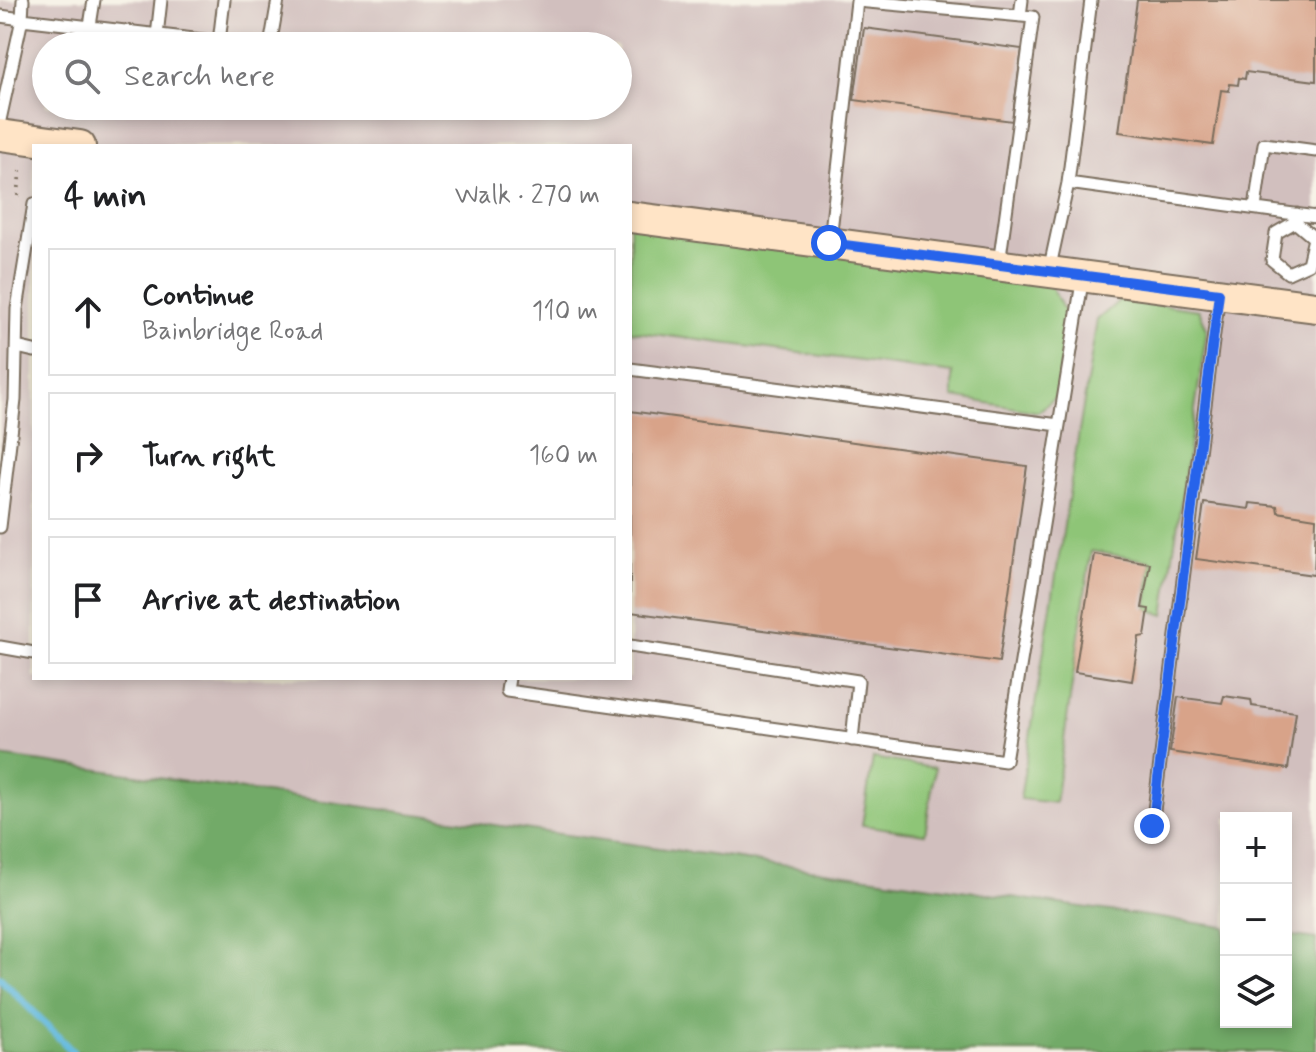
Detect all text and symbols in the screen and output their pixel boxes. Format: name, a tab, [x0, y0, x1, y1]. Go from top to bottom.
search box	[32, 32, 632, 120]
icon: search	[60, 54, 104, 98]
text: Search here	[124, 57, 275, 96]
text: 4 min	[64, 174, 147, 219]
text: Walk · 270 m	[455, 179, 600, 213]
route start	[811, 225, 847, 261]
text: Continue	[142, 276, 254, 315]
icon: ahead	[66, 290, 110, 334]
text: 110 m	[532, 295, 598, 329]
text: Bainbridge Road	[142, 315, 323, 349]
icon: right	[66, 434, 110, 478]
text: Turn right	[142, 437, 275, 476]
text: 160 m	[529, 439, 598, 473]
icon: arrive	[66, 578, 110, 622]
text: Arrive at destination	[142, 581, 400, 620]
route end	[1134, 808, 1170, 844]
map controls	[1220, 812, 1292, 1028]
button: +	[1220, 812, 1292, 884]
button: −	[1220, 884, 1292, 956]
button: layers	[1220, 956, 1292, 1028]

